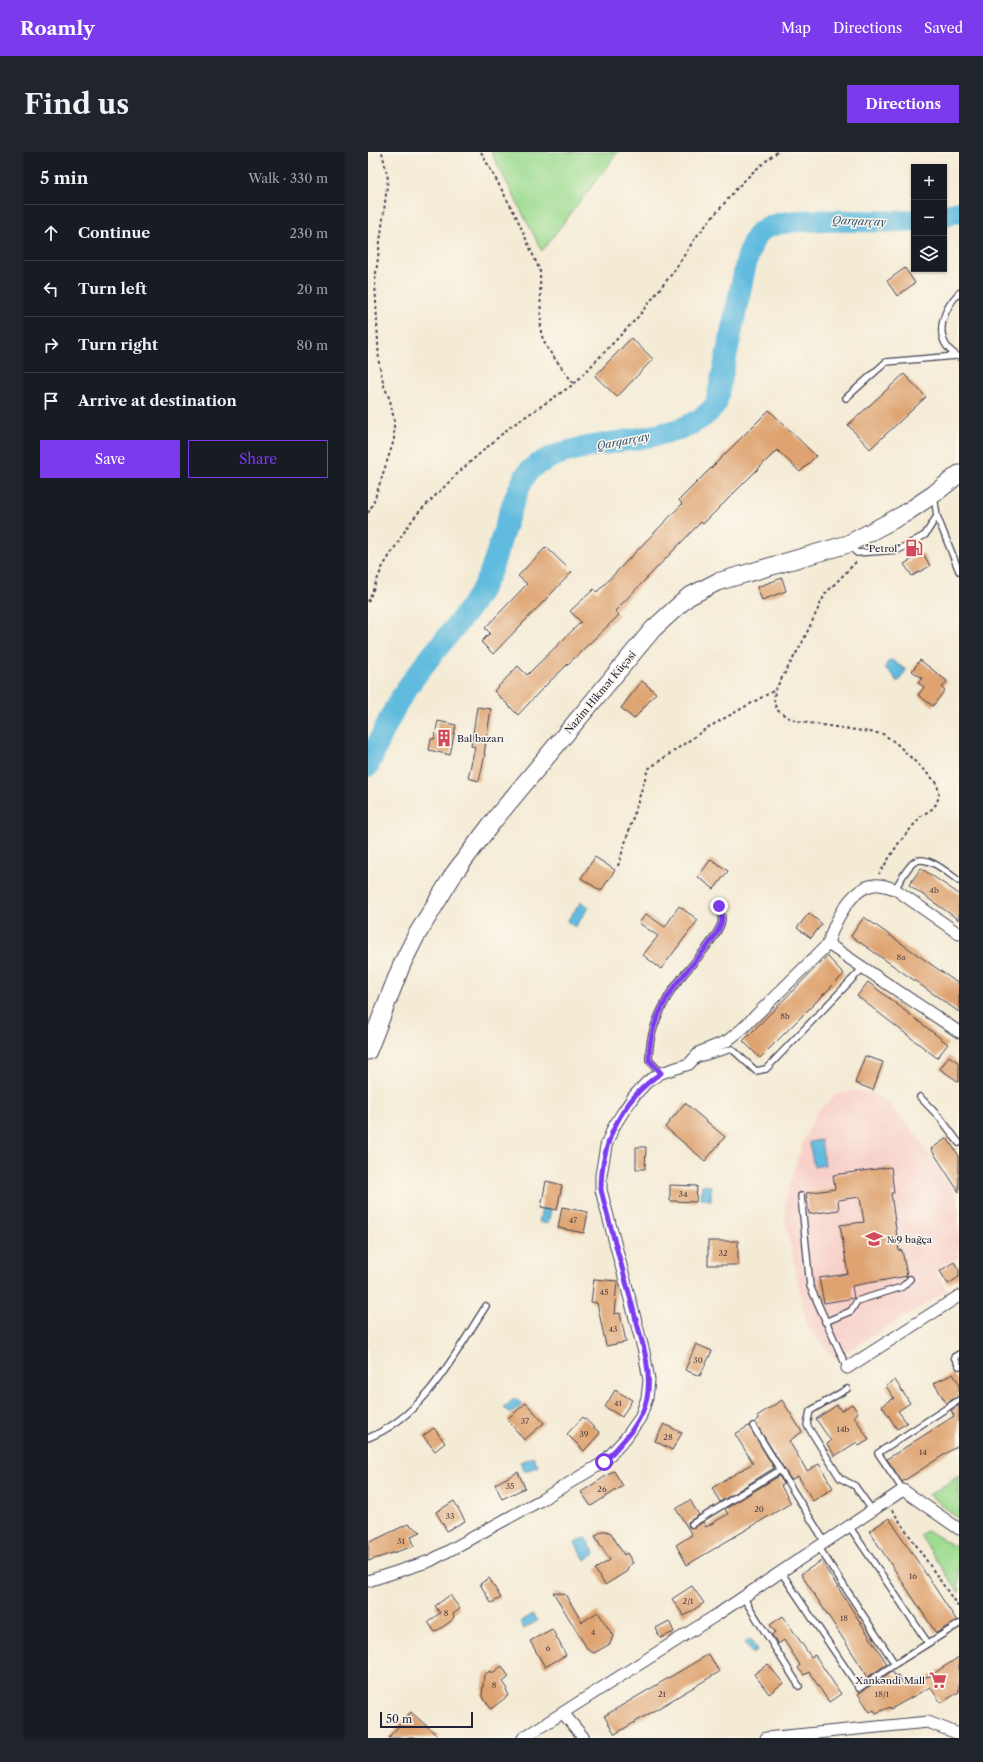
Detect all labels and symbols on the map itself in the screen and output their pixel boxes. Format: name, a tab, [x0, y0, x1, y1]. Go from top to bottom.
water label: Qarqarçay	[832, 213, 887, 229]
water label: Qarqarçay	[595, 429, 651, 453]
fuel station icon: "Petrol"	[904, 538, 924, 558]
place label: "Petrol"	[865, 542, 901, 555]
street label: Nazim Hikmət Küçəsi	[562, 648, 639, 736]
building icon: Bal bazarı	[434, 728, 454, 748]
place label: Bal bazarı	[457, 732, 504, 745]
house number: 4b	[929, 885, 939, 895]
route end	[710, 897, 728, 915]
house number: 8a	[897, 952, 906, 962]
house number: 8b	[780, 1011, 790, 1021]
house number: 34	[678, 1189, 688, 1199]
house number: 47	[569, 1215, 577, 1225]
school or university icon: №9 bağça	[864, 1229, 884, 1249]
place label: №9 bağça	[887, 1233, 933, 1246]
house number: 32	[718, 1248, 728, 1258]
house number: 45	[600, 1287, 608, 1297]
house number: 43	[608, 1324, 618, 1334]
house number: 30	[693, 1355, 703, 1365]
house number: 41	[614, 1398, 623, 1408]
house number: 37	[521, 1416, 529, 1426]
house number: 14b	[837, 1424, 850, 1434]
house number: 39	[579, 1429, 589, 1439]
house number: 28	[663, 1432, 673, 1442]
house number: 14	[919, 1447, 927, 1457]
route start	[595, 1453, 613, 1471]
house number: 35	[506, 1481, 514, 1491]
house number: 26	[597, 1484, 607, 1494]
house number: 20	[754, 1504, 764, 1514]
house number: 33	[446, 1511, 454, 1521]
house number: 31	[397, 1536, 406, 1546]
house number: 16	[909, 1571, 917, 1581]
house number: 2/1	[683, 1596, 694, 1606]
house number: 8	[444, 1608, 449, 1618]
house number: 18	[840, 1613, 848, 1623]
house number: 4	[591, 1627, 596, 1637]
house number: 6	[546, 1643, 551, 1653]
supermarket icon: Xankəndi Mall	[928, 1670, 948, 1690]
place label: Xankəndi Mall	[854, 1674, 925, 1687]
house number: 8	[492, 1680, 497, 1690]
house number: 21	[658, 1689, 667, 1699]
house number: 18/1	[875, 1689, 890, 1699]
scale bar	[380, 1710, 473, 1729]

